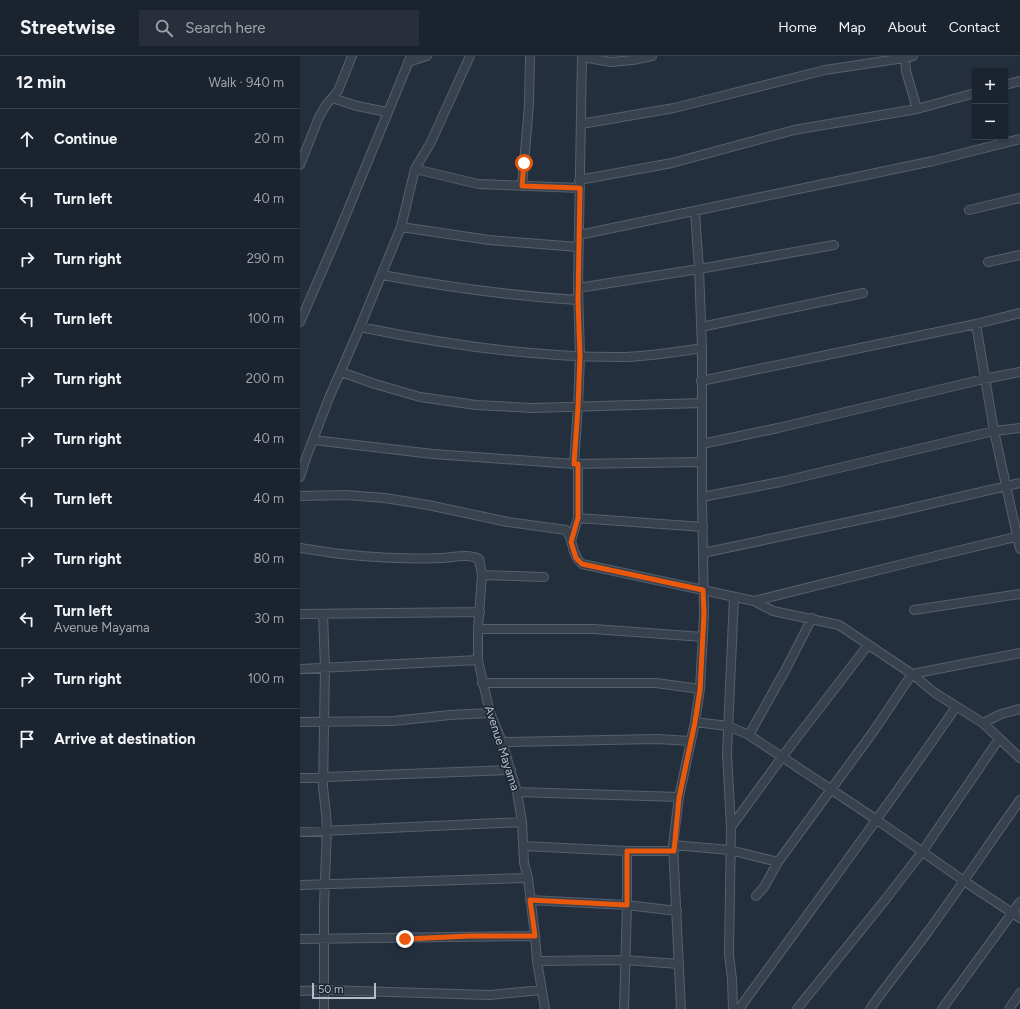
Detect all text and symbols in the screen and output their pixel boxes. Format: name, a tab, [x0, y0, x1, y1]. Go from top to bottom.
search box	[139, 10, 419, 46]
text: Streetwise	[20, 16, 115, 39]
icon: search	[153, 17, 175, 39]
text: Search here	[185, 19, 265, 37]
text: Home	[778, 19, 817, 36]
text: Map	[839, 19, 866, 36]
text: About	[888, 19, 927, 36]
text: Contact	[949, 19, 1000, 36]
map controls	[972, 68, 1008, 140]
button: +	[972, 68, 1008, 104]
text: 12 min	[16, 72, 66, 92]
text: Walk · 940 m	[208, 75, 284, 90]
button: −	[972, 104, 1008, 140]
icon: ahead	[16, 128, 38, 150]
text: Continue	[54, 130, 117, 148]
text: 20 m	[254, 131, 284, 146]
route start	[515, 154, 533, 172]
icon: left	[16, 188, 38, 210]
text: Turn left	[54, 190, 112, 208]
text: 40 m	[253, 191, 284, 206]
icon: right	[16, 248, 38, 270]
text: Turn right	[54, 250, 122, 268]
text: 290 m	[247, 251, 284, 266]
icon: left	[16, 308, 38, 330]
text: Turn left	[54, 310, 112, 328]
text: 100 m	[248, 311, 284, 326]
icon: right	[16, 368, 38, 390]
text: Turn right	[54, 370, 122, 388]
text: 200 m	[246, 371, 284, 386]
icon: right	[16, 428, 38, 450]
text: Turn right	[54, 430, 122, 448]
text: 40 m	[253, 431, 284, 446]
icon: left	[16, 488, 38, 510]
text: Turn left	[54, 490, 112, 508]
text: 40 m	[253, 491, 284, 506]
icon: right	[16, 548, 38, 570]
text: Turn right	[54, 550, 122, 568]
text: 80 m	[253, 551, 284, 566]
text: Turn left	[54, 602, 112, 620]
icon: left	[16, 608, 38, 630]
text: 30 m	[254, 611, 284, 626]
text: Avenue Mayama	[54, 620, 150, 635]
icon: right	[16, 668, 38, 690]
text: Turn right	[54, 670, 122, 688]
text: 100 m	[248, 671, 284, 686]
street label: Avenue Mayama	[482, 704, 522, 792]
icon: arrive	[16, 728, 38, 750]
text: Arrive at destination	[54, 730, 195, 748]
route end	[396, 930, 414, 948]
scale bar	[312, 981, 376, 1000]
text: 50 m	[318, 983, 343, 996]

